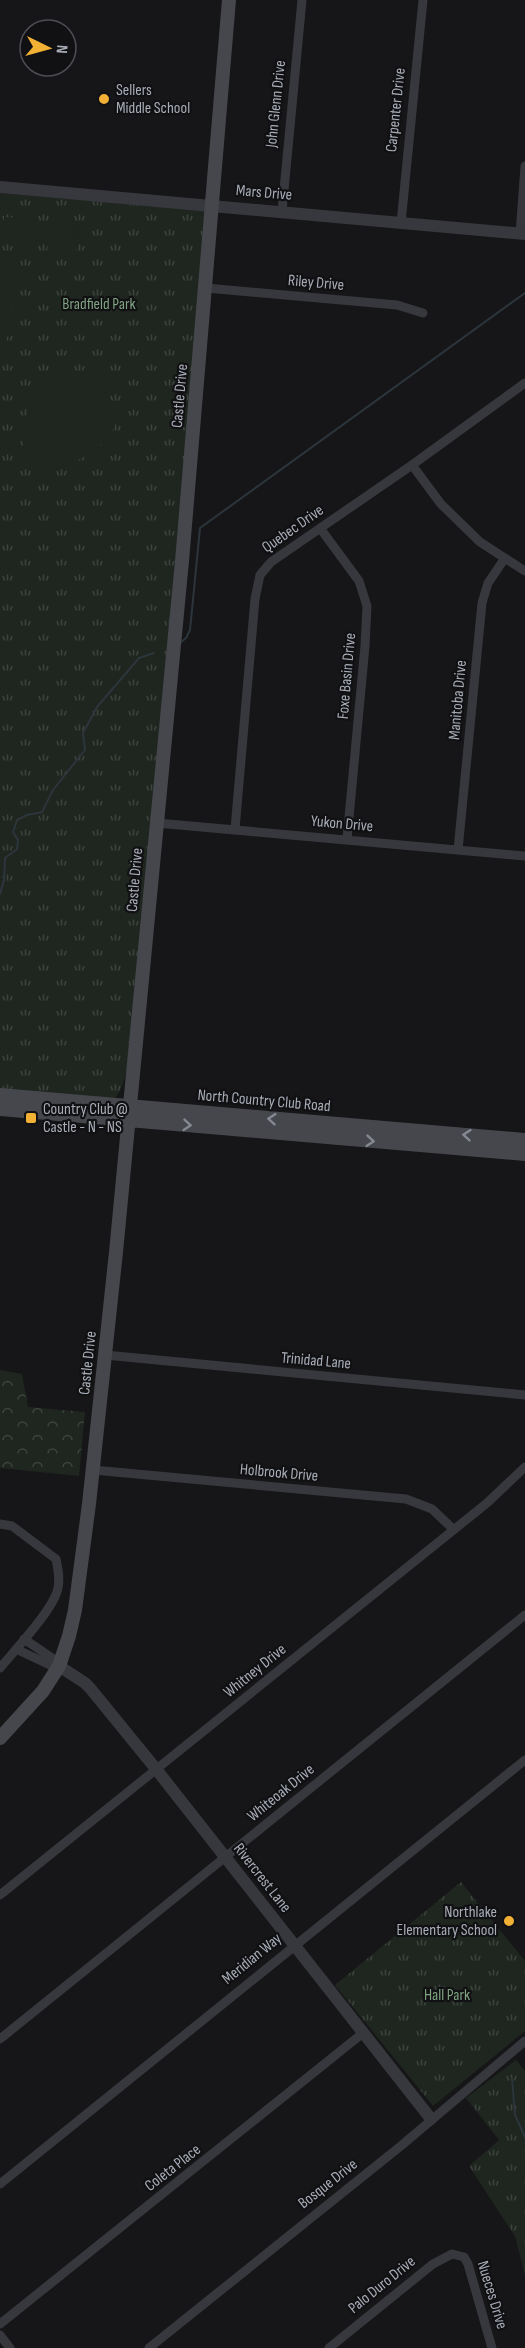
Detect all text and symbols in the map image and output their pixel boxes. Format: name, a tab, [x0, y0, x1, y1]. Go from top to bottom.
north arrow	[18, 18, 78, 78]
text: N	[52, 44, 71, 54]
street label: John Glenn Drive	[262, 59, 290, 150]
street label: Carpenter Drive	[382, 67, 410, 153]
place label: Sellers Middle School	[116, 81, 190, 118]
marker: Sellers Middle School	[97, 92, 111, 106]
street label: Mars Drive	[235, 181, 293, 205]
street label: Riley Drive	[287, 271, 345, 295]
park label: Bradfield Park	[62, 295, 136, 314]
street label: Castle Drive	[168, 363, 192, 429]
street label: Quebec Drive	[258, 501, 328, 557]
street label: Foxe Basin Drive	[334, 632, 360, 720]
street label: Manitoba Drive	[445, 659, 471, 741]
street label: Yukon Drive	[310, 812, 374, 836]
street label: Castle Drive	[123, 847, 147, 913]
street label: North Country Club Road	[197, 1086, 331, 1116]
place label: Country Club @ Castle - N - NS	[43, 1100, 128, 1137]
marker: Country Club @ Castle - N - NS	[24, 1111, 38, 1125]
one-way arrow	[268, 1112, 277, 1125]
one-way arrow	[183, 1118, 192, 1131]
one-way arrow	[462, 1129, 471, 1142]
one-way arrow	[365, 1134, 374, 1147]
street label: Castle Drive	[75, 1330, 101, 1396]
street label: Trinidad Lane	[280, 1348, 352, 1374]
street label: Holbrook Drive	[239, 1460, 319, 1486]
street label: Whitney Drive	[220, 1640, 290, 1702]
street label: Whiteoak Drive	[244, 1760, 318, 1826]
street label: Rivercrest Lane	[229, 1840, 295, 1916]
place label: Northlake Elementary School	[397, 1903, 497, 1940]
marker: Northlake Elementary School	[502, 1914, 516, 1928]
street label: Meridian Way	[218, 1929, 286, 1989]
park label: Hall Park	[424, 1986, 470, 2005]
street label: Coleta Place	[141, 2140, 205, 2196]
street label: Bosque Drive	[295, 2155, 361, 2213]
street label: Palo Duro Drive	[345, 2252, 419, 2318]
street label: Nueces Drive	[473, 2259, 511, 2331]

